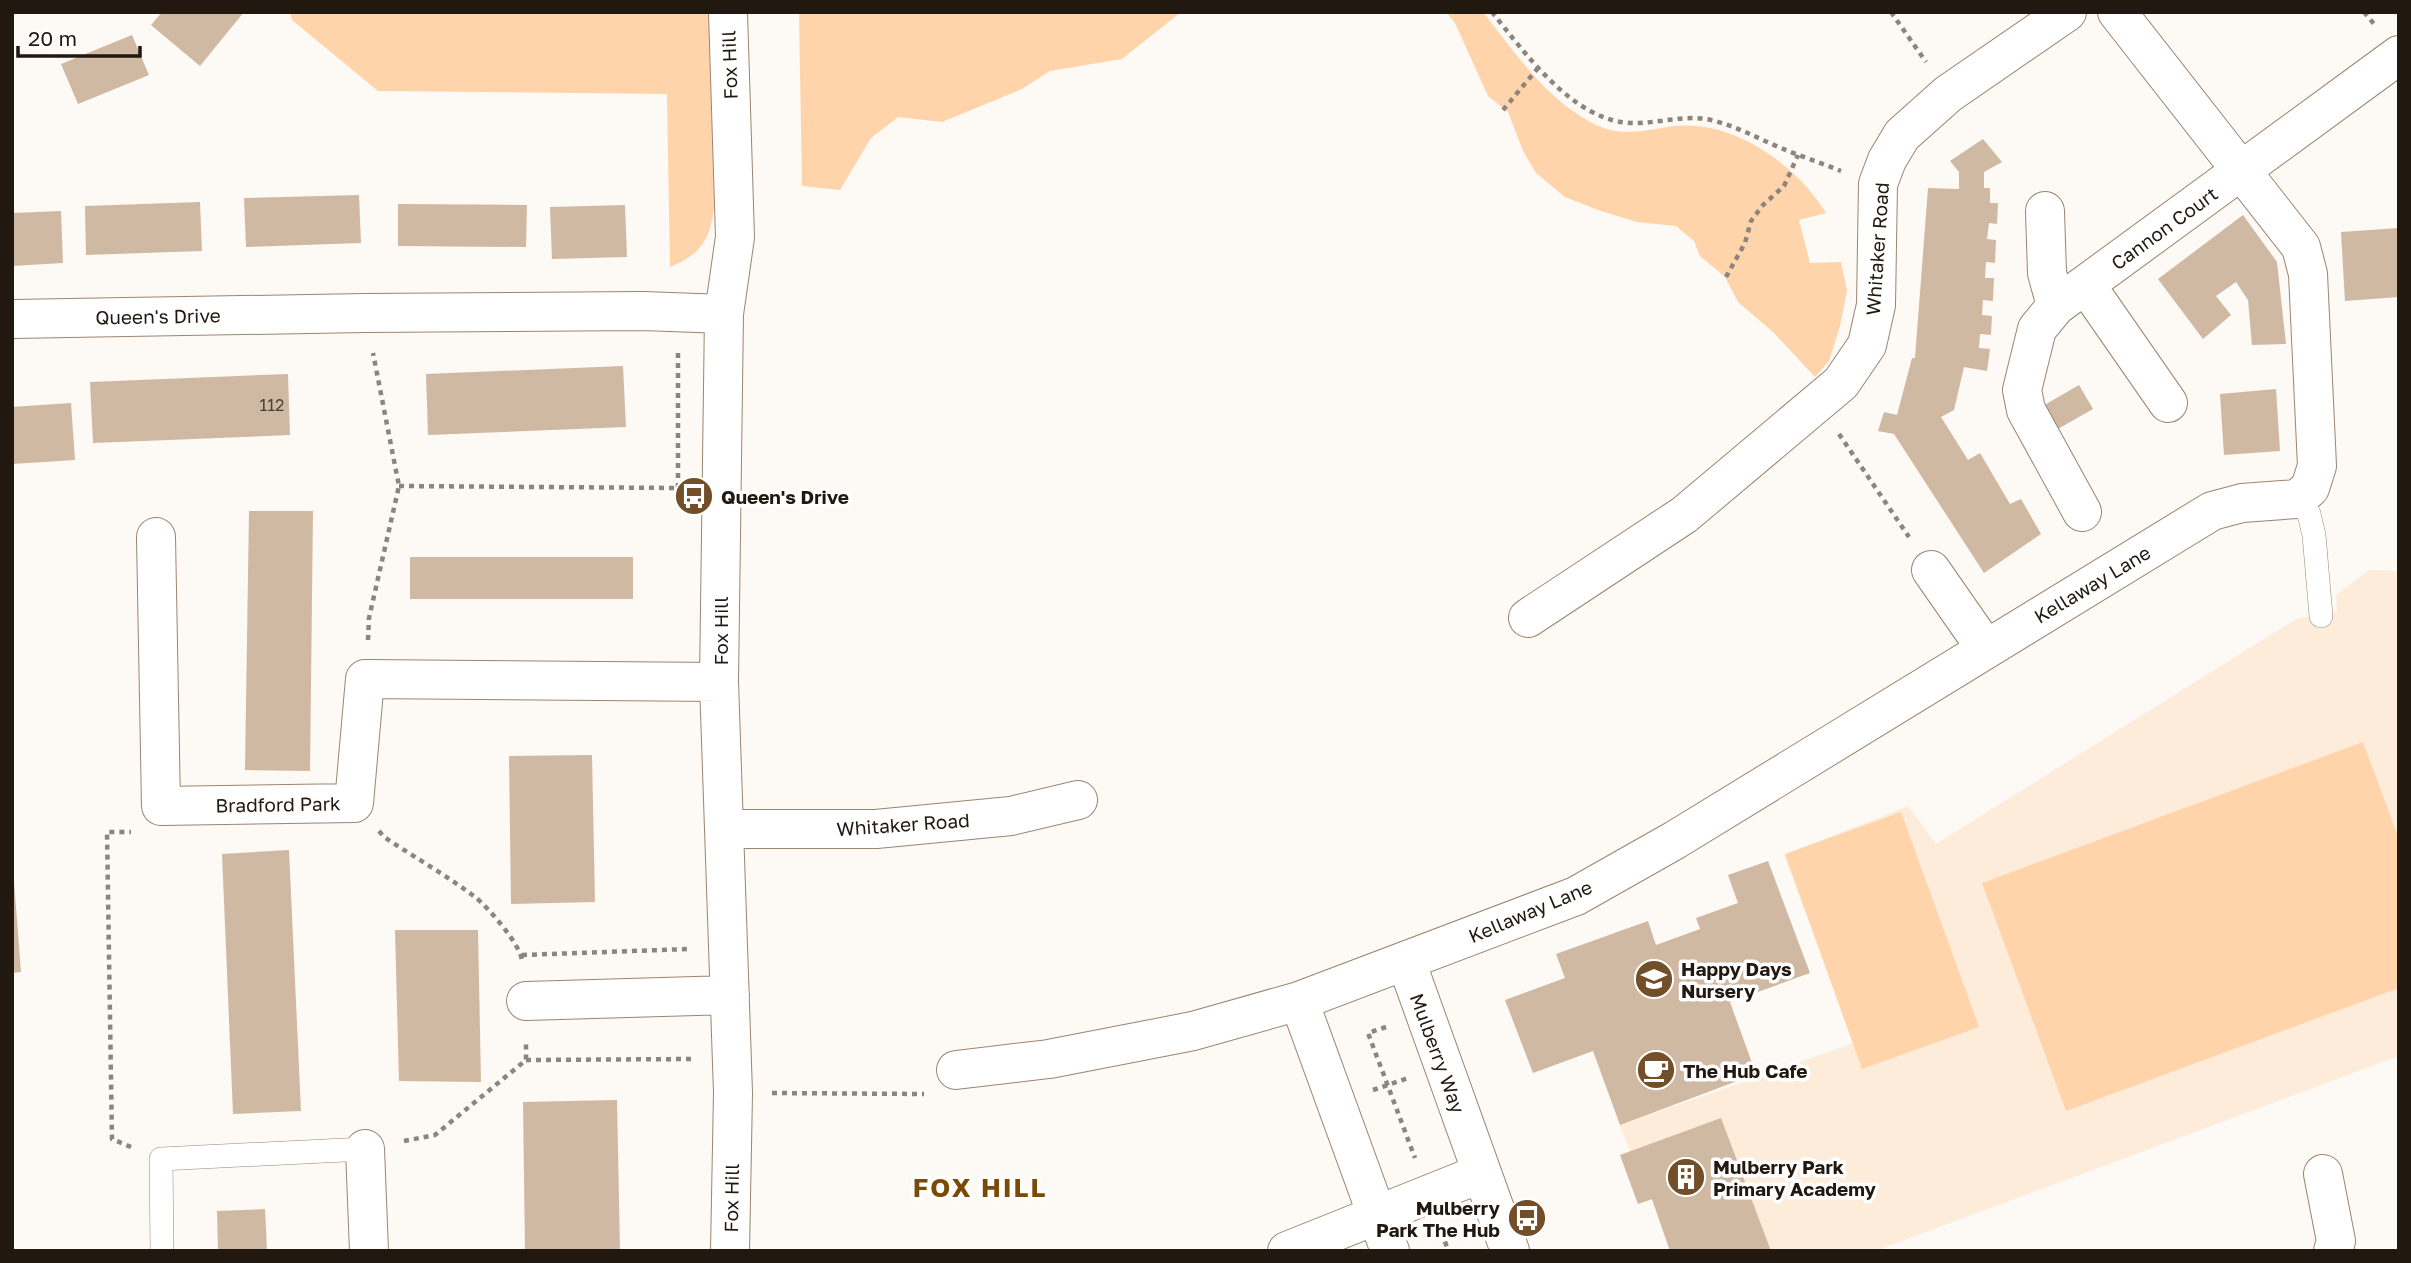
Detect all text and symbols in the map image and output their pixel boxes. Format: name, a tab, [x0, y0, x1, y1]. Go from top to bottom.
scale bar	[18, 14, 140, 58]
text: 20 m	[28, 25, 77, 51]
street label: Fox Hill	[716, 30, 742, 100]
street label: Whitaker Road	[1861, 182, 1893, 316]
street label: Cannon Court	[2106, 182, 2222, 274]
street label: Queen's Drive	[95, 303, 221, 329]
house number: 112	[260, 395, 284, 415]
bus stop icon: Queen's Drive	[673, 475, 715, 517]
place label: Queen's Drive	[721, 485, 849, 508]
street label: Kellaway Lane	[2030, 540, 2154, 628]
street label: Fox Hill	[709, 596, 732, 666]
street label: Bradford Park	[215, 791, 341, 817]
street label: Whitaker Road	[836, 808, 970, 840]
street label: Kellaway Lane	[1465, 875, 1595, 947]
place label: Happy Days Nursery	[1681, 957, 1792, 1002]
school or university icon: Happy Days Nursery	[1633, 958, 1675, 1000]
street label: Mulberry Way	[1406, 990, 1470, 1116]
cafe icon: The Hub Cafe	[1635, 1049, 1677, 1091]
place label: The Hub Cafe	[1683, 1059, 1808, 1082]
place label: Mulberry Park Primary Academy	[1713, 1155, 1876, 1200]
building icon: Mulberry Park Primary Academy	[1665, 1156, 1707, 1198]
street label: Fox Hill	[719, 1163, 743, 1233]
district label: FOX HILL	[913, 1172, 1047, 1203]
place label: Mulberry Park The Hub	[1376, 1196, 1501, 1241]
bus stop icon: Mulberry Park The Hub	[1506, 1197, 1548, 1239]

